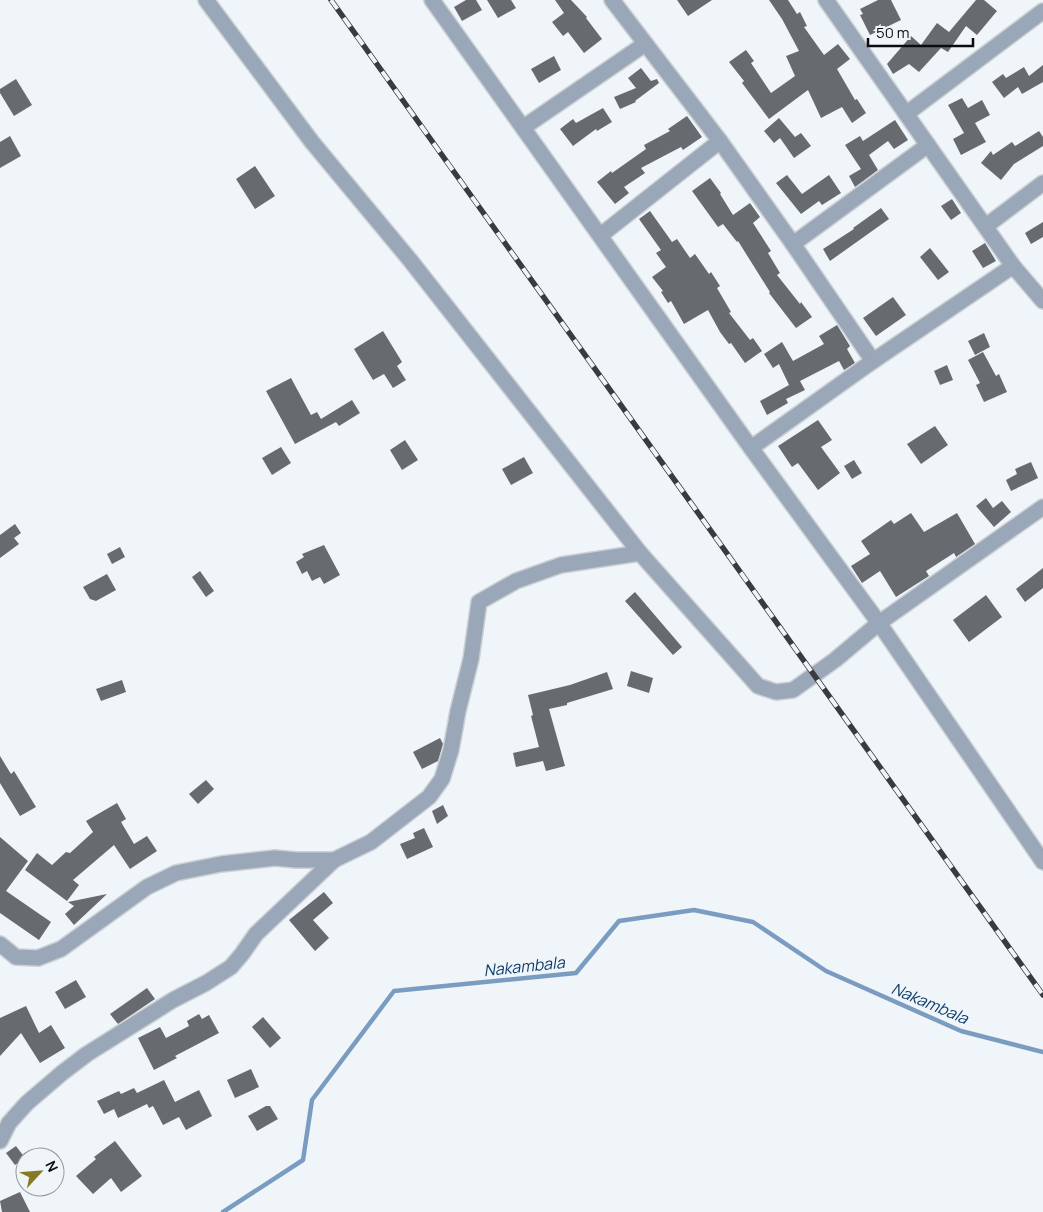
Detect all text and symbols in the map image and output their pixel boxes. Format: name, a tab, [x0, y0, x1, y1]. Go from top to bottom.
scale bar	[868, 15, 973, 47]
text: 50 m	[876, 22, 910, 43]
water label: Nakambala	[482, 951, 567, 981]
water label: Nakambala	[888, 977, 973, 1029]
north arrow	[15, 1147, 65, 1197]
text: N	[41, 1157, 63, 1175]

